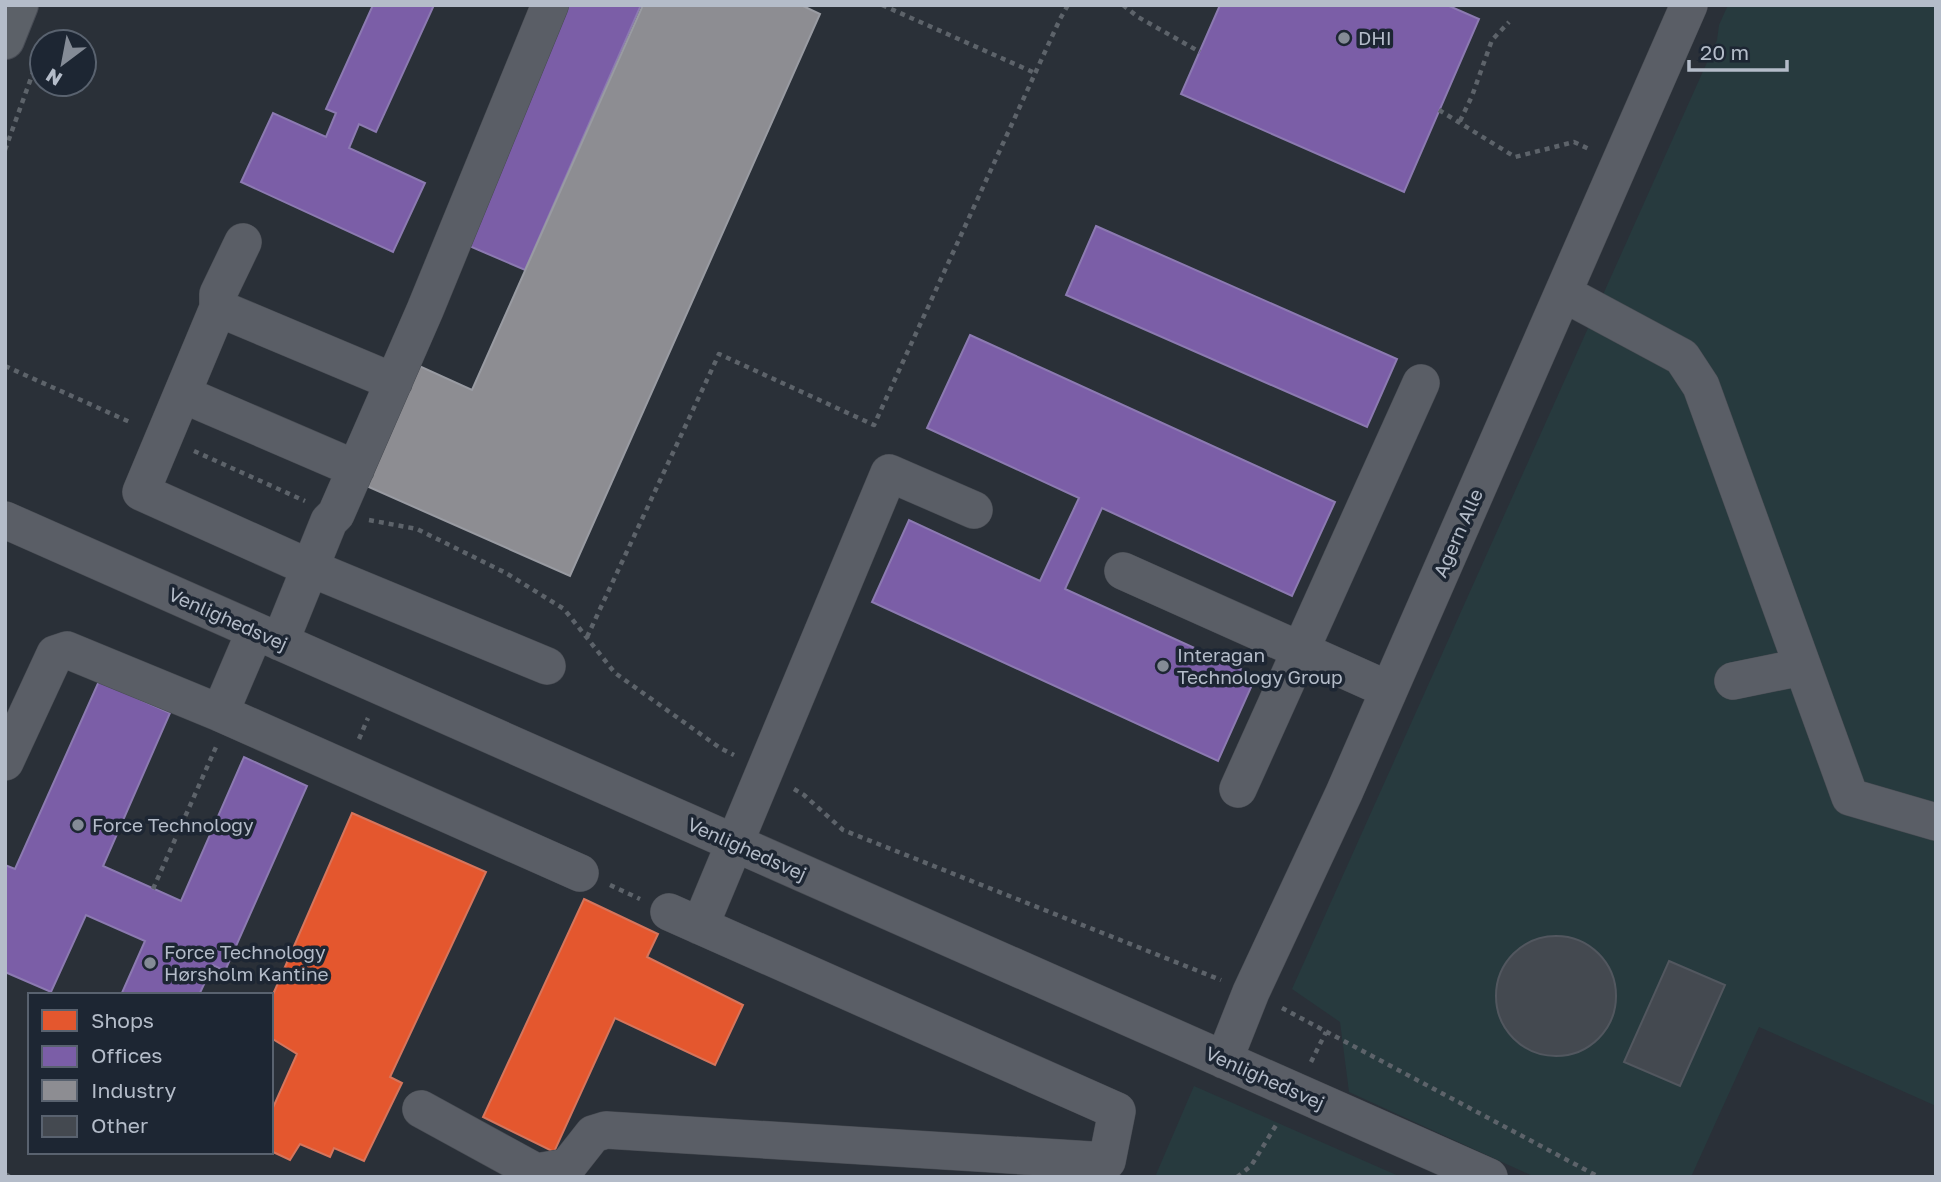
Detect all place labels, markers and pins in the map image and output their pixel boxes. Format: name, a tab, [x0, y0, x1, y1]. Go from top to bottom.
place label: DHI	[1358, 26, 1392, 49]
marker: DHI	[1336, 30, 1352, 46]
place label: Interagan Technology Group	[1177, 643, 1343, 688]
marker: Interagan Technology Group	[1155, 658, 1171, 674]
place label: Force Technology	[92, 813, 254, 836]
marker: Force Technology	[70, 817, 86, 833]
place label: Force Technology Hørsholm Kantine	[164, 940, 329, 985]
marker: Force Technology Hørsholm Kantine	[142, 955, 158, 971]

